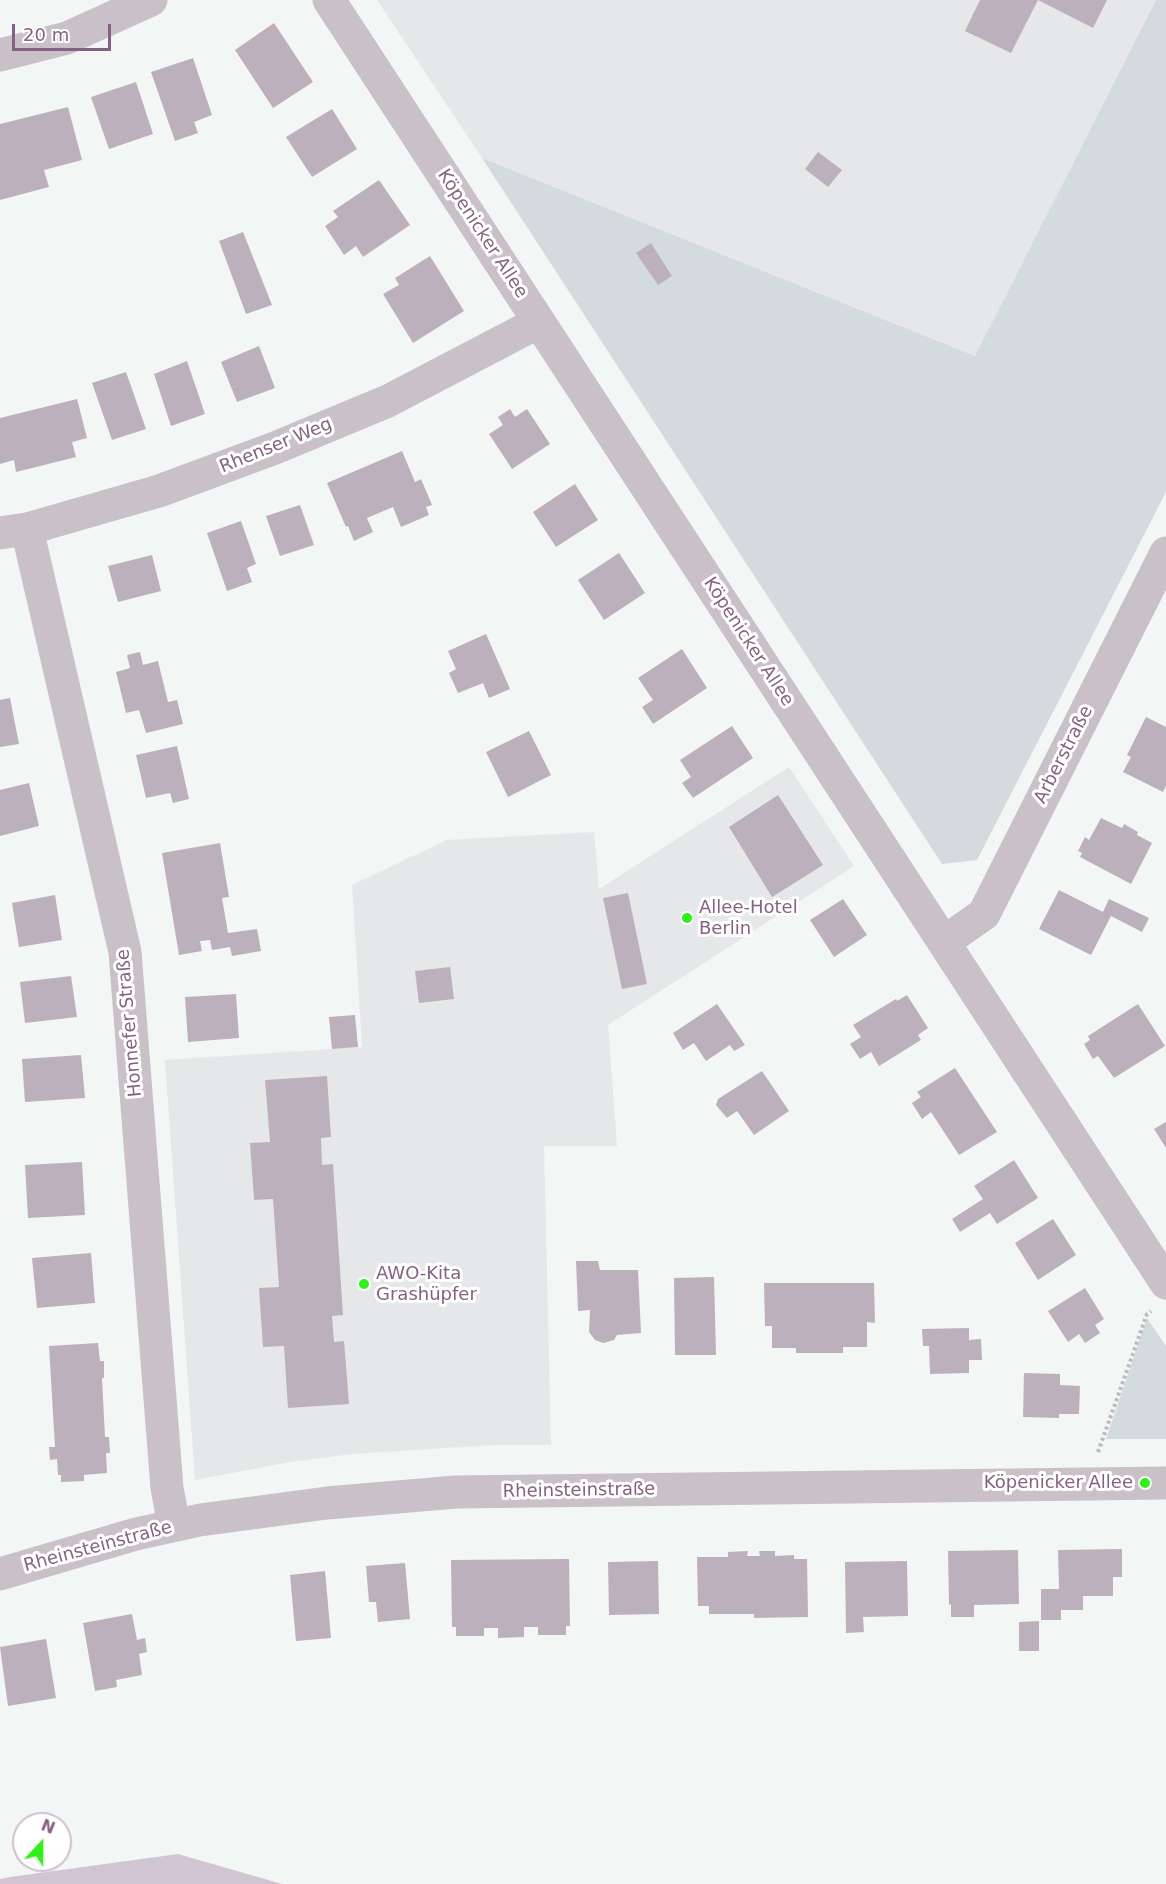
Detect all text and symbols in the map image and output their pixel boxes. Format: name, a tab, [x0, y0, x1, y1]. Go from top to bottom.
scale bar	[15, 12, 114, 50]
text: 20 m	[23, 24, 69, 45]
street label: Köpenicker Allee	[432, 166, 532, 302]
street label: Rhenser Weg	[217, 414, 335, 478]
street label: Köpenicker Allee	[698, 574, 798, 710]
street label: Arberstraße	[1030, 702, 1098, 808]
place label: Allee-Hotel Berlin	[699, 897, 798, 940]
marker: Allee-Hotel Berlin	[680, 911, 694, 925]
street label: Honnefer Straße	[113, 948, 147, 1098]
place label: AWO-Kita Grashüpfer	[376, 1263, 477, 1306]
marker: AWO-Kita Grashüpfer	[357, 1277, 371, 1291]
place label: Köpenicker Allee	[984, 1472, 1133, 1494]
marker: Köpenicker Allee	[1138, 1476, 1152, 1490]
street label: Rheinsteinstraße	[503, 1479, 655, 1503]
street label: Rheinsteinstraße	[22, 1517, 174, 1577]
north arrow	[12, 1812, 72, 1872]
text: N	[38, 1815, 58, 1838]

